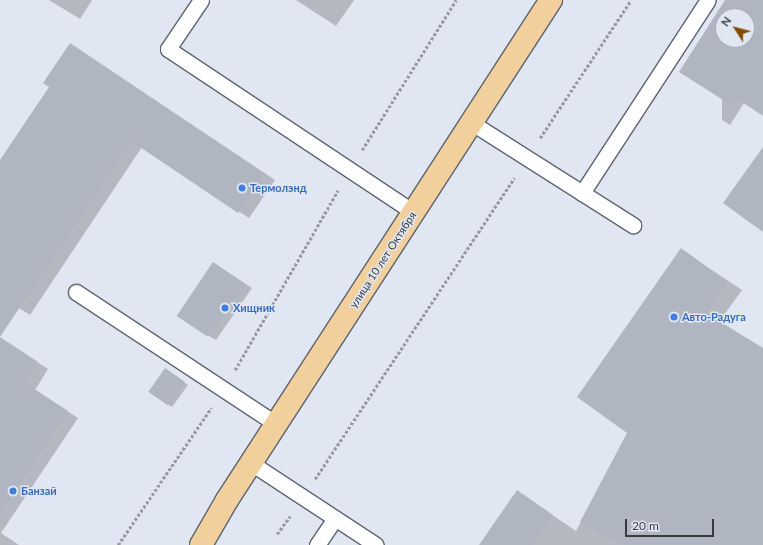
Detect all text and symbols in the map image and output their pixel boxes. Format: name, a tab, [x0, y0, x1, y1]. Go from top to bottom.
north arrow	[715, 8, 755, 48]
text: N	[718, 14, 733, 28]
place label: Термолэнд	[250, 181, 307, 195]
marker: Термолэнд	[237, 183, 247, 193]
street label: улица 10 лет Октября	[347, 209, 419, 311]
place label: Хищник	[233, 301, 275, 315]
marker: Хищник	[220, 303, 230, 313]
place label: Авто-Радуга	[682, 310, 746, 324]
marker: Авто-Радуга	[669, 312, 679, 322]
place label: Банзай	[21, 484, 57, 498]
marker: Банзай	[8, 486, 18, 496]
scale bar	[627, 511, 716, 537]
text: 20 m	[632, 518, 659, 533]

